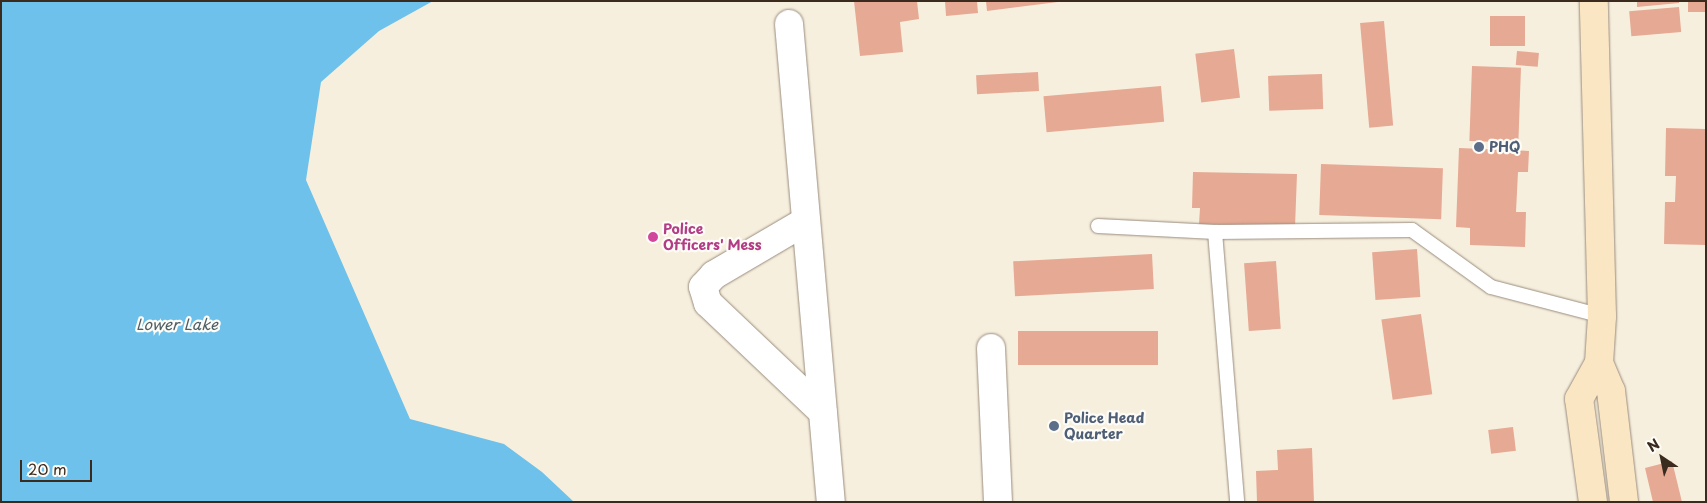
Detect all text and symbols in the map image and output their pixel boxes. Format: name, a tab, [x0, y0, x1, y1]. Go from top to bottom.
place label: PHQ	[1489, 139, 1520, 155]
marker: PHQ	[1473, 141, 1485, 153]
place label: Police Officers' Mess	[663, 221, 762, 253]
marker: Police Officers' Mess	[647, 231, 659, 243]
water label: Lower Lake	[136, 315, 218, 333]
place label: Police Head Quarter	[1064, 410, 1145, 442]
marker: Police Head Quarter	[1048, 420, 1060, 432]
north arrow	[1637, 433, 1687, 483]
text: N	[1643, 433, 1664, 457]
scale bar	[22, 450, 95, 482]
text: 20 m	[28, 457, 67, 480]

